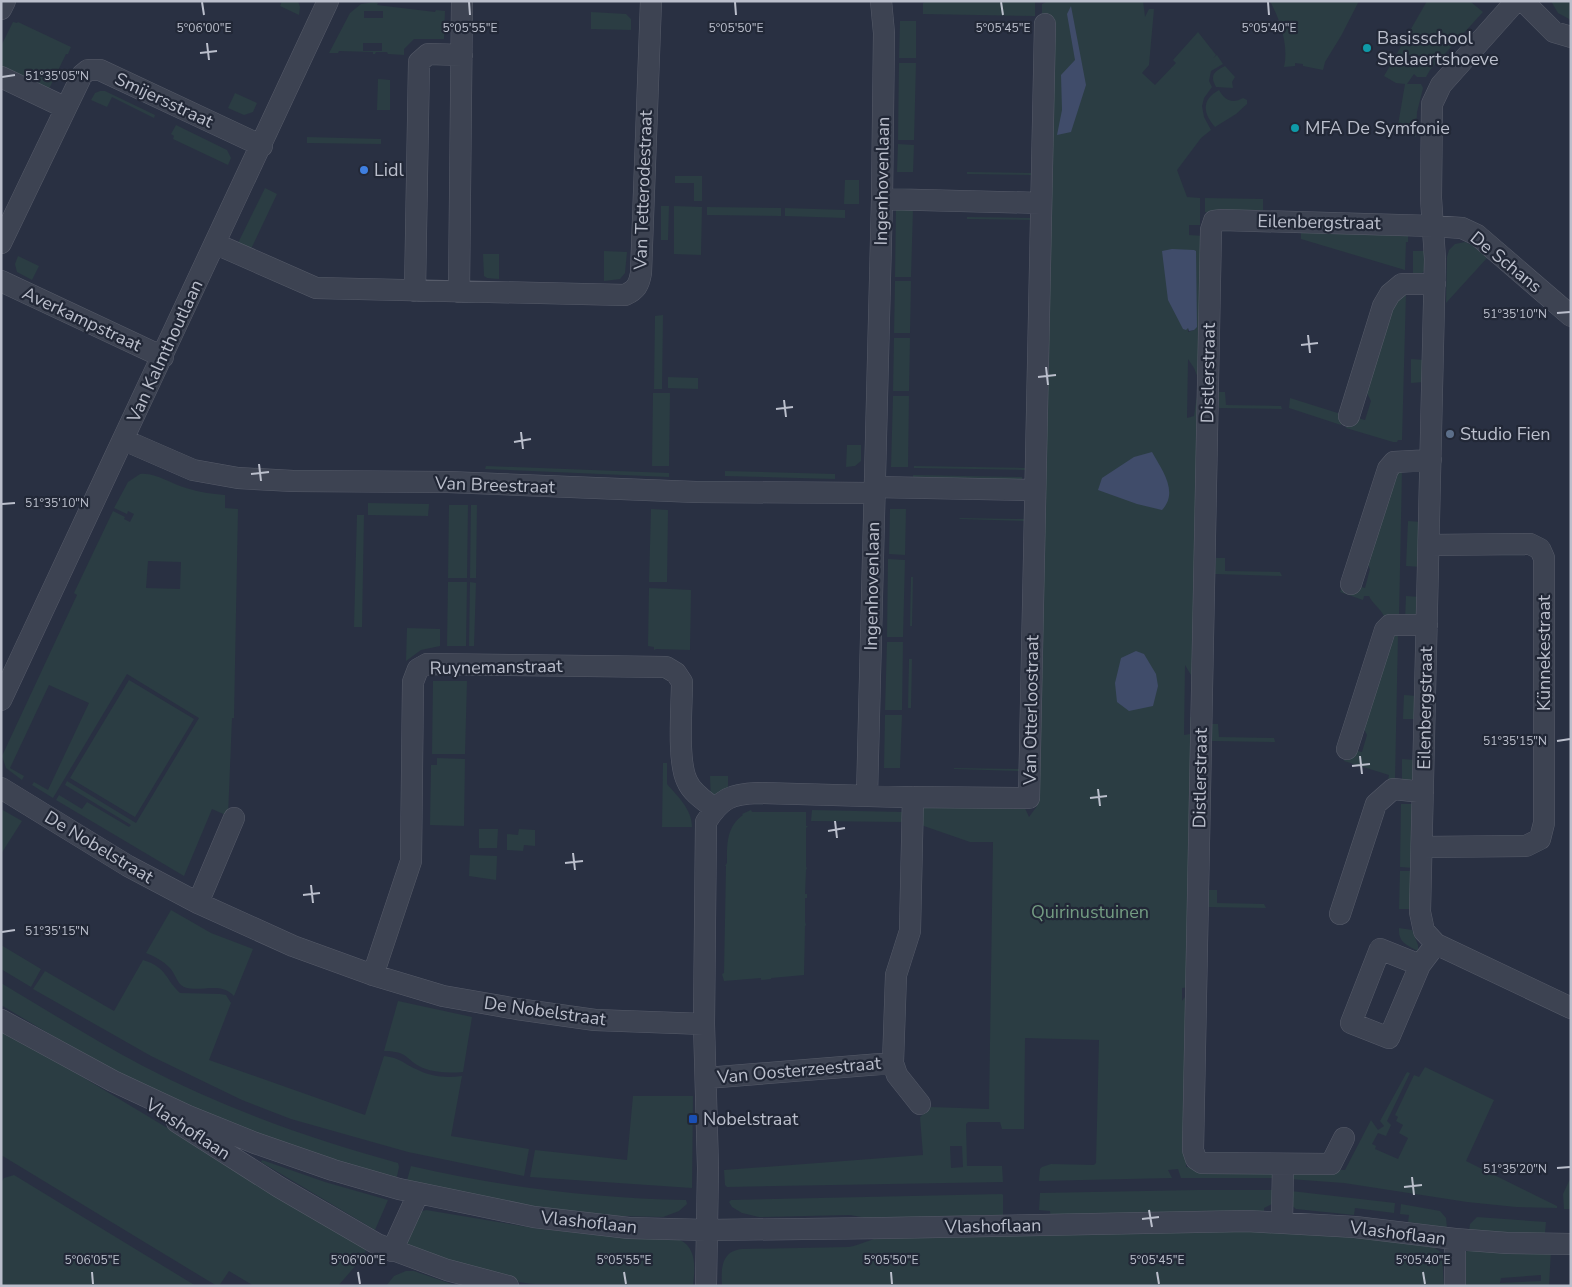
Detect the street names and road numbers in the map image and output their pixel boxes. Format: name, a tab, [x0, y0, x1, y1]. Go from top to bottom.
street label: Smijersstraat	[111, 67, 218, 134]
street label: Van Tetterodestraat	[628, 109, 658, 271]
street label: Ingenhovenlaan	[869, 116, 895, 246]
street label: Eilenbergstraat	[1257, 209, 1382, 235]
street label: De Schans	[1465, 226, 1547, 298]
street label: Van Kalmthoutlaan	[121, 276, 209, 427]
street label: Averkampstraat	[19, 281, 146, 357]
street label: Distlerstraat	[1195, 322, 1221, 423]
street label: Van Breestraat	[434, 471, 556, 499]
street label: Ingenhovenlaan	[859, 521, 885, 651]
street label: Künnekestraat	[1532, 594, 1556, 711]
street label: Van Otterloostraat	[1018, 634, 1044, 786]
street label: Eilenbergstraat	[1412, 645, 1438, 770]
street label: Ruynemanstraat	[429, 654, 563, 680]
street label: Distlerstraat	[1187, 727, 1213, 828]
street label: De Nobelstraat	[40, 805, 158, 889]
street label: De Nobelstraat	[483, 991, 608, 1032]
street label: Van Oosterzeestraat	[715, 1051, 883, 1089]
street label: Vlashoflaan	[140, 1092, 235, 1165]
street label: Vlashoflaan	[539, 1205, 638, 1239]
street label: Vlashoflaan	[943, 1213, 1042, 1239]
street label: Vlashoflaan	[1348, 1215, 1447, 1251]

